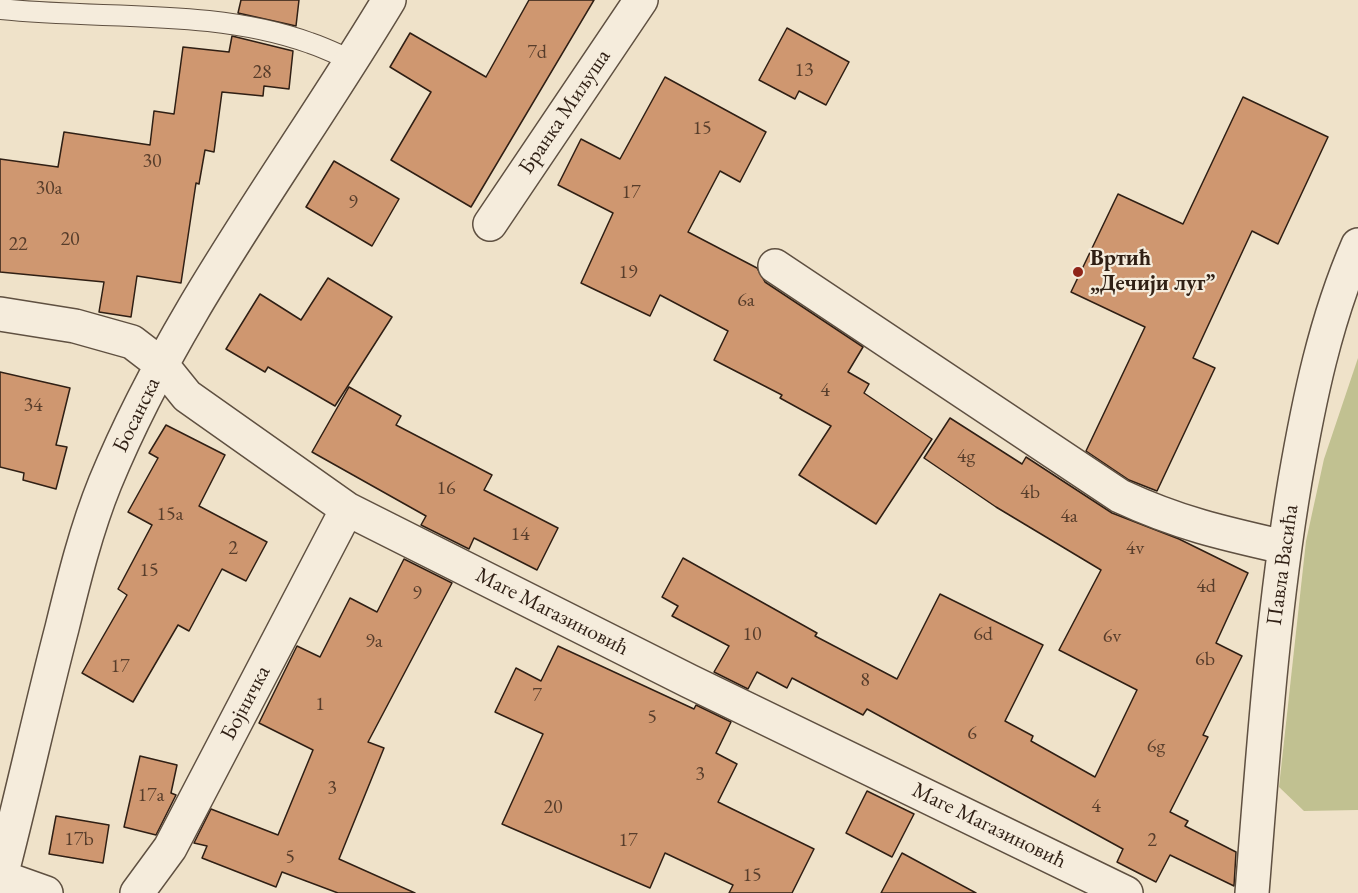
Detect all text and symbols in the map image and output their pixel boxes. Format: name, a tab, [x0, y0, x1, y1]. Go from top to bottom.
house number: 7d	[527, 41, 547, 65]
street label: Бранка Миљуша	[513, 44, 617, 180]
house number: 13	[794, 59, 814, 83]
house number: 28	[252, 61, 272, 85]
house number: 15	[692, 117, 712, 141]
house number: 30	[142, 150, 162, 174]
house number: 30a	[35, 177, 63, 201]
house number: 17	[621, 181, 641, 205]
house number: 9	[348, 191, 358, 215]
house number: 20	[60, 228, 80, 252]
house number: 22	[8, 233, 28, 257]
place label: Вртић „Дечији луг”	[1090, 246, 1215, 298]
house number: 19	[618, 261, 638, 285]
marker: Вртић „Дечији луг”	[1071, 265, 1085, 279]
house number: 6a	[737, 289, 755, 313]
street label: Босанска	[108, 373, 166, 457]
house number: 4	[820, 379, 830, 403]
house number: 34	[23, 394, 43, 418]
house number: 4g	[957, 445, 975, 469]
house number: 16	[436, 477, 456, 501]
house number: 4b	[1020, 481, 1040, 505]
house number: 15a	[156, 503, 184, 527]
street label: Павла Васића	[1261, 503, 1305, 627]
house number: 4a	[1060, 505, 1078, 529]
house number: 14	[510, 523, 530, 547]
house number: 2	[228, 537, 238, 561]
house number: 4v	[1126, 537, 1144, 561]
house number: 15	[139, 559, 159, 583]
street label: Маге Магазиновић	[471, 562, 633, 662]
house number: 4d	[1196, 575, 1216, 599]
house number: 9	[412, 582, 422, 606]
house number: 10	[742, 623, 762, 647]
house number: 6d	[973, 623, 993, 647]
house number: 6v	[1103, 625, 1121, 649]
house number: 9a	[365, 630, 383, 654]
house number: 6b	[1195, 648, 1215, 672]
house number: 17	[110, 655, 130, 679]
street label: Бојничка	[215, 661, 277, 745]
house number: 8	[860, 669, 870, 693]
house number: 7	[532, 684, 542, 708]
house number: 1	[315, 693, 325, 717]
house number: 5	[647, 706, 657, 730]
house number: 6	[967, 722, 977, 746]
house number: 6g	[1147, 735, 1165, 759]
house number: 3	[695, 763, 705, 787]
house number: 3	[327, 777, 337, 801]
street label: Маге Магазиновић	[908, 777, 1070, 875]
house number: 17a	[137, 784, 165, 808]
house number: 4	[1091, 795, 1101, 819]
house number: 20	[543, 796, 563, 820]
house number: 17b	[64, 828, 94, 852]
house number: 17	[618, 829, 638, 853]
house number: 2	[1147, 829, 1157, 853]
house number: 5	[285, 846, 295, 870]
house number: 15	[742, 864, 762, 888]

